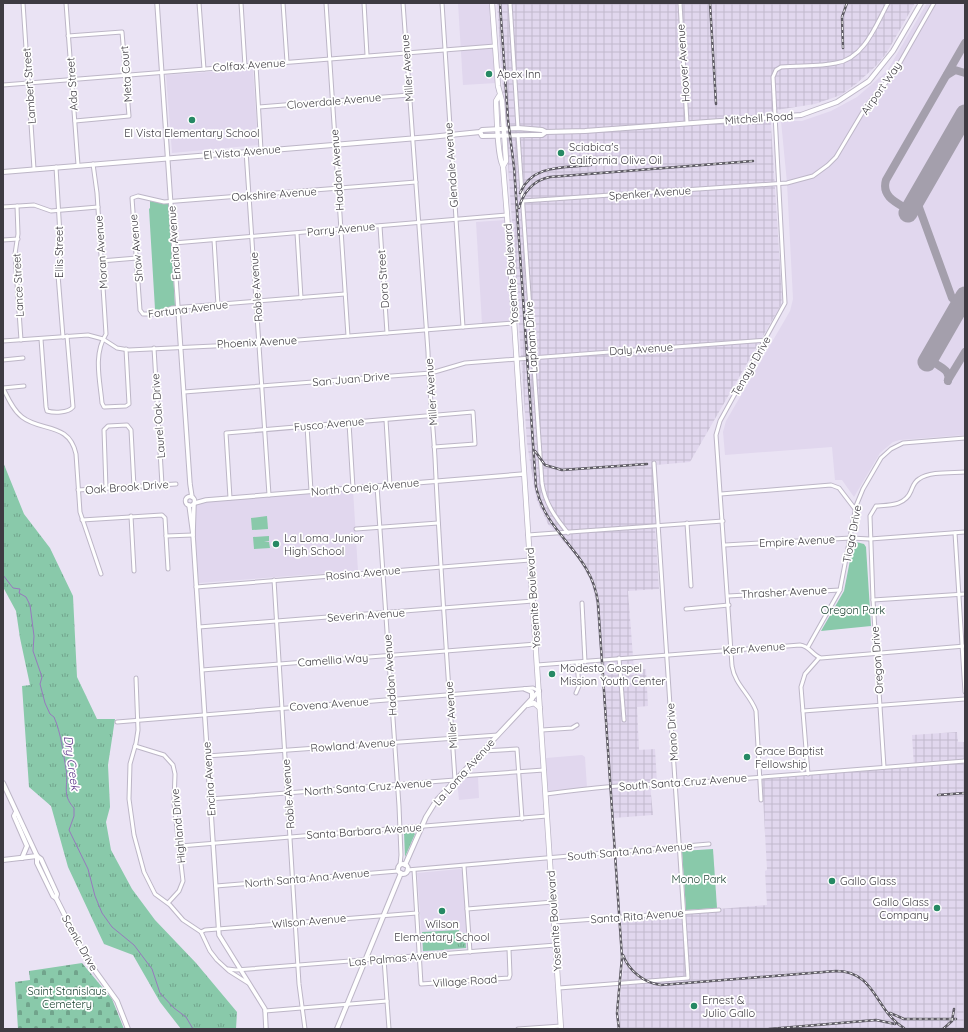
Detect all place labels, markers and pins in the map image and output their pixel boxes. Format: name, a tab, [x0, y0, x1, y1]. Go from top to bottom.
place label: Apex Inn	[497, 67, 541, 81]
marker: Apex Inn	[484, 69, 494, 79]
marker: El Vista Elementary School	[187, 115, 197, 125]
place label: El Vista Elementary School	[124, 126, 260, 140]
place label: Sciabica's California Olive Oil	[569, 140, 662, 167]
marker: Sciabica's California Olive Oil	[556, 148, 566, 158]
place label: La Loma Junior High School	[284, 531, 365, 558]
marker: La Loma Junior High School	[271, 539, 281, 549]
place label: Modesto Gospel Mission Youth Center	[560, 661, 666, 688]
marker: Modesto Gospel Mission Youth Center	[547, 669, 557, 679]
place label: Grace Baptist Fellowship	[755, 744, 824, 771]
marker: Grace Baptist Fellowship	[742, 752, 752, 762]
place label: Gallo Glass	[840, 874, 896, 888]
marker: Gallo Glass	[827, 876, 837, 886]
place label: Gallo Glass Company	[873, 895, 929, 922]
marker: Gallo Glass Company	[932, 903, 942, 913]
marker: Wilson Elementary School	[437, 906, 447, 916]
place label: Wilson Elementary School	[394, 917, 490, 944]
place label: Ernest & Julio Gallo	[702, 993, 755, 1020]
marker: Ernest & Julio Gallo	[689, 1001, 699, 1011]

